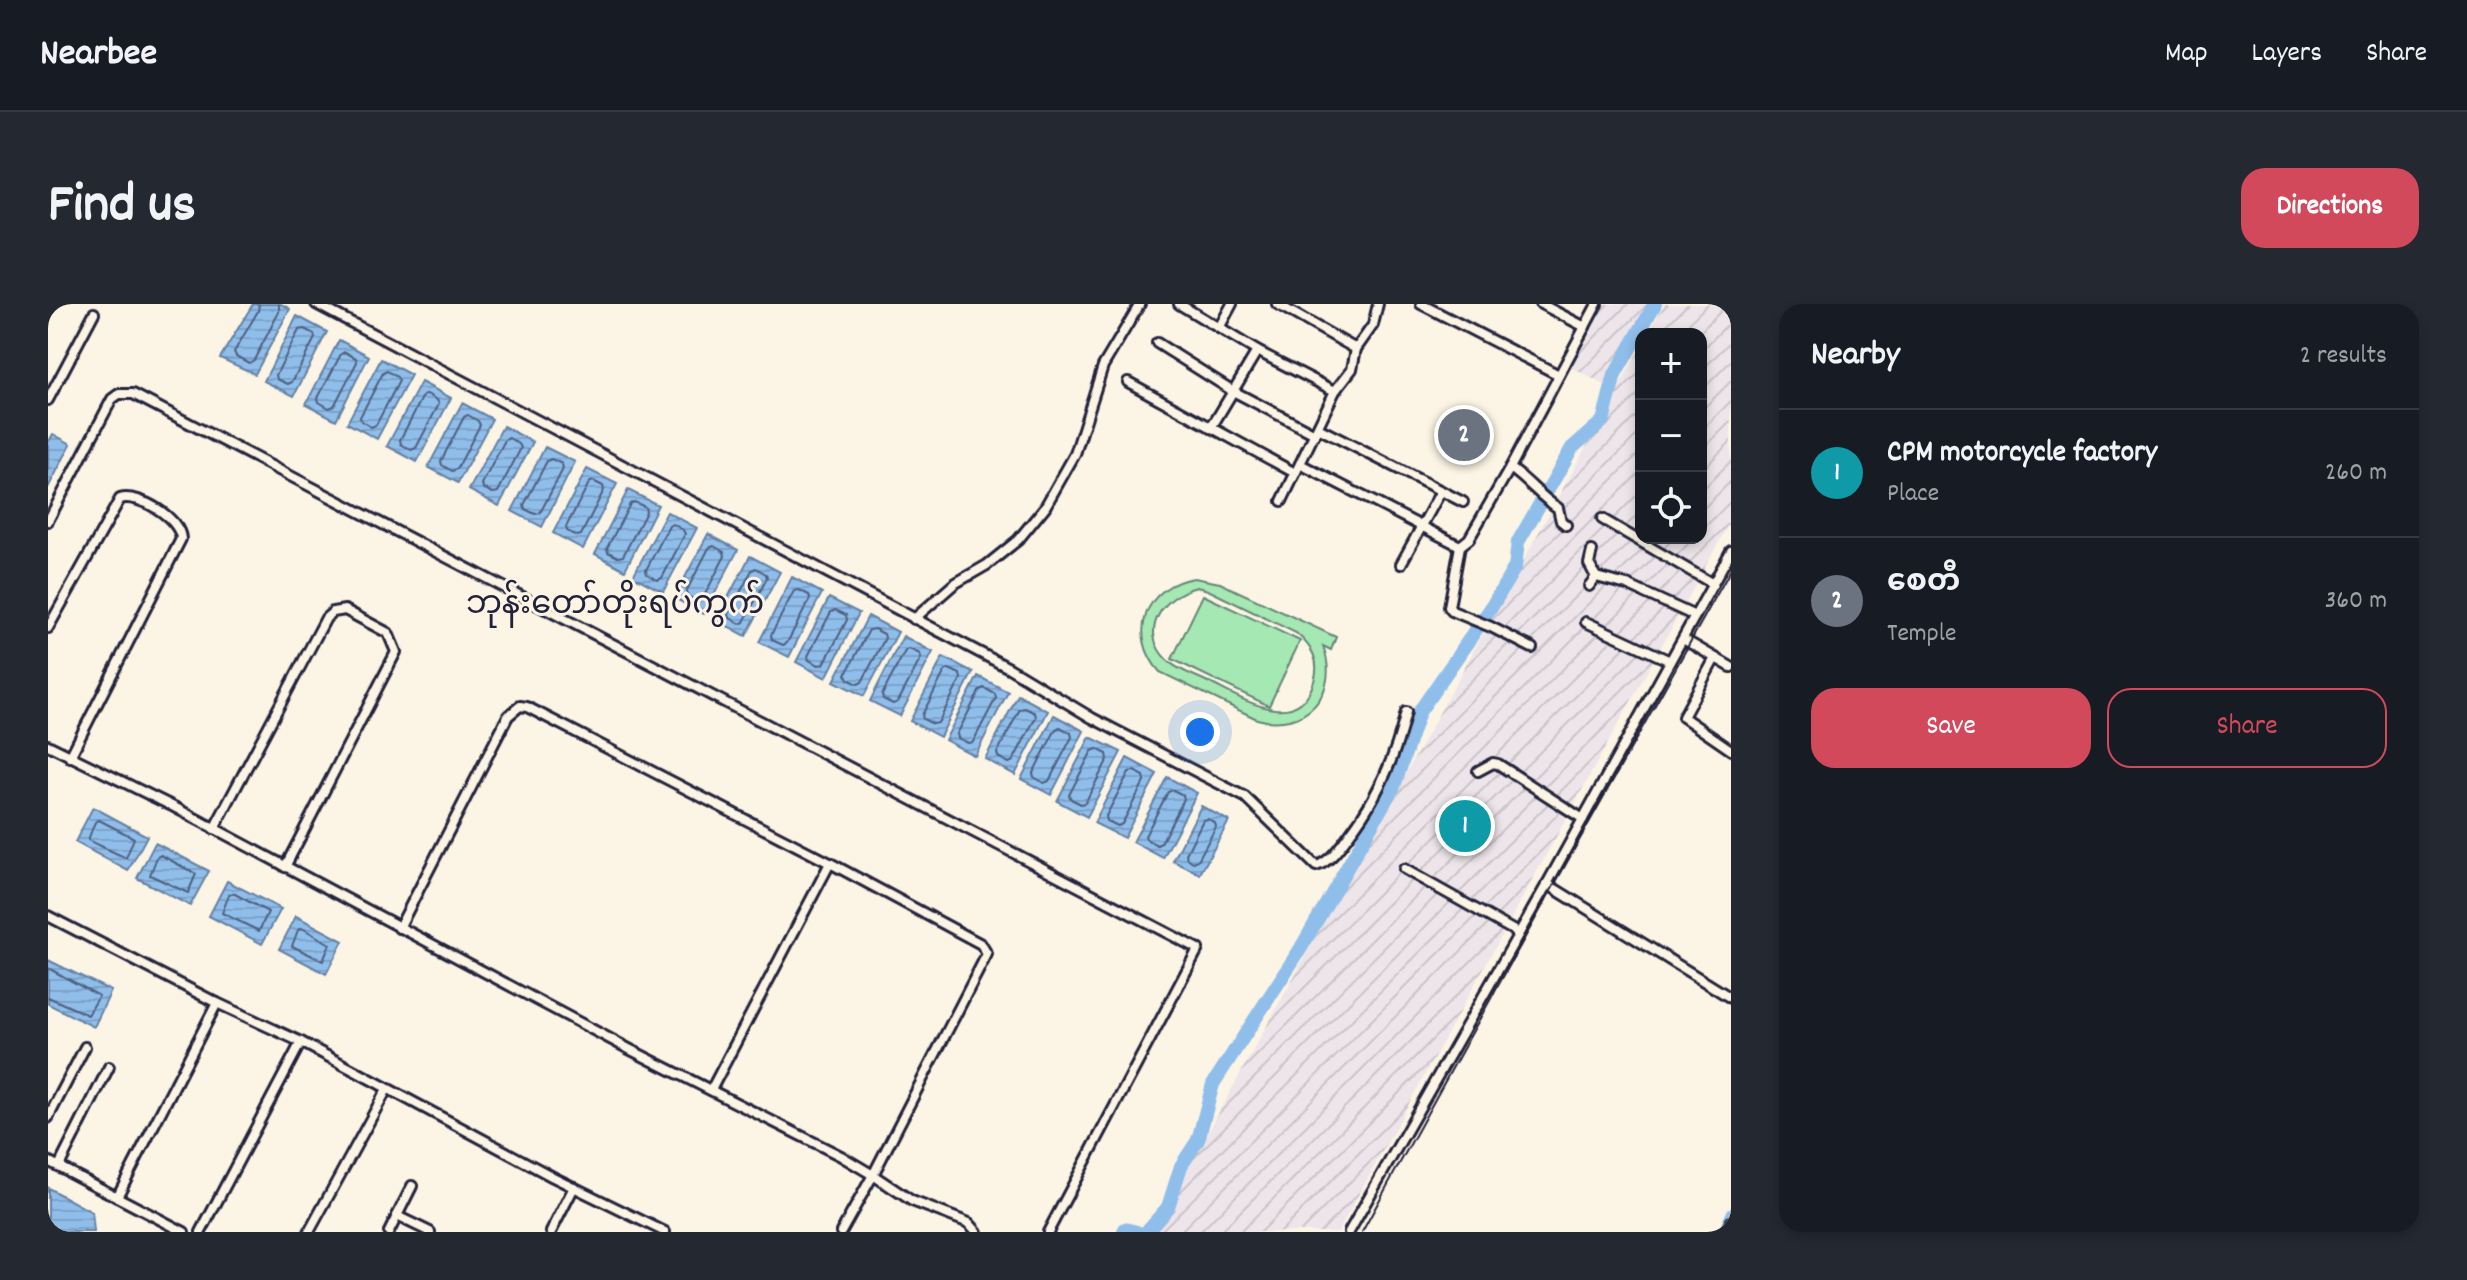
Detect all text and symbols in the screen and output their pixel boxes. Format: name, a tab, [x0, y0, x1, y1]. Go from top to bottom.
text: Nearbee	[40, 28, 157, 83]
text: Map	[2165, 35, 2208, 75]
text: Layers	[2252, 35, 2322, 75]
text: Share	[2366, 35, 2427, 75]
text: Find us	[48, 168, 196, 248]
button: Directions	[2241, 168, 2419, 248]
map controls	[1635, 328, 1707, 544]
button: +	[1635, 328, 1707, 400]
text: Nearby	[1811, 332, 1900, 381]
text: 2 results	[2300, 338, 2387, 375]
button: −	[1635, 400, 1707, 472]
pin: 2	[1438, 405, 1490, 465]
text: CPM motorcycle factory	[1887, 433, 2157, 476]
text: 1	[1834, 455, 1840, 492]
text: 260 m	[2325, 455, 2387, 492]
button: locate	[1635, 472, 1707, 544]
text: Place	[1887, 476, 1939, 513]
text: စေတီ	[1887, 563, 1960, 606]
district label: ဘုန်းတော်တိုးရပ်ကွက်	[466, 579, 764, 630]
text: 2	[1831, 583, 1843, 620]
text: 360 m	[2325, 583, 2387, 620]
text: Temple	[1887, 616, 1956, 653]
button: Save	[1811, 688, 2091, 768]
button: Share	[2107, 688, 2387, 768]
your location	[1180, 712, 1220, 752]
pin: 1	[1439, 796, 1491, 856]

